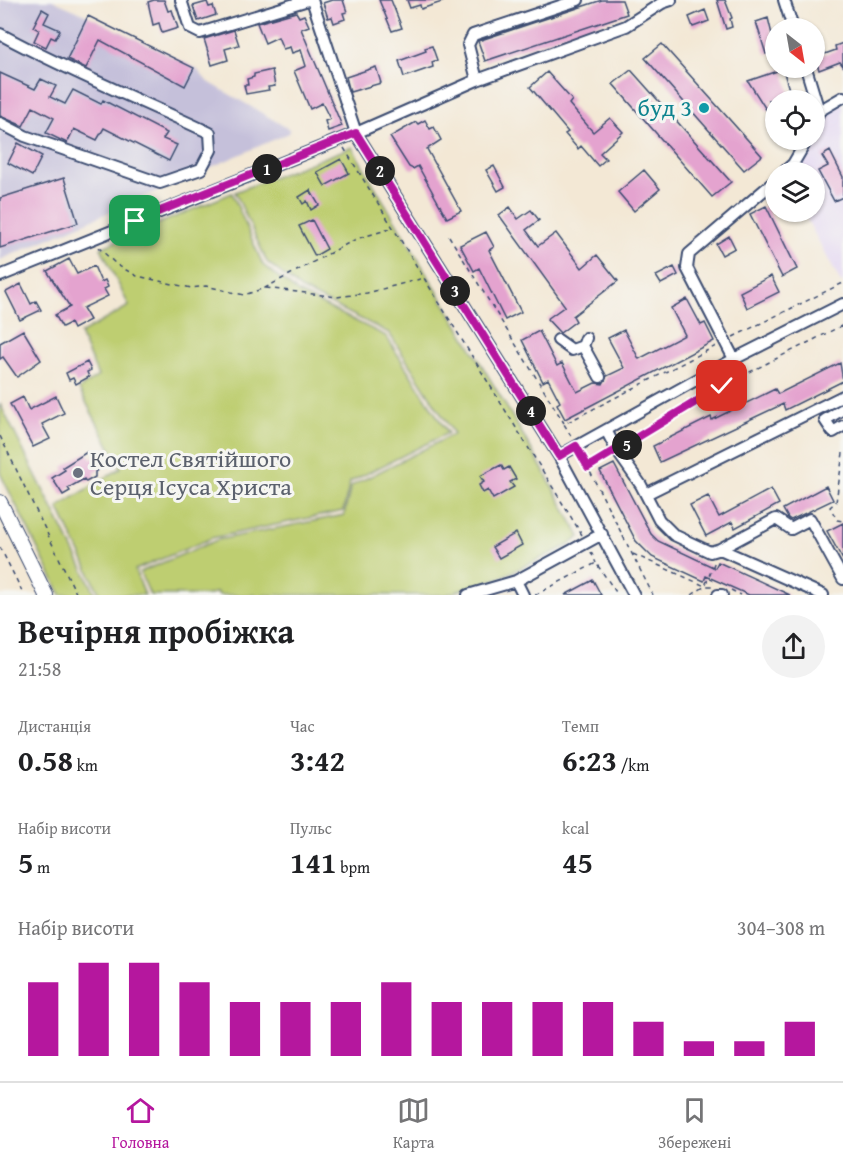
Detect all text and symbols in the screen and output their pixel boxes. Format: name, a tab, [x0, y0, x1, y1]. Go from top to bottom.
north arrow	[765, 18, 825, 78]
map controls	[765, 18, 825, 222]
place label: буд 3	[638, 90, 692, 125]
button: locate	[765, 90, 825, 150]
marker: буд 3	[697, 101, 711, 115]
pin: 1	[252, 154, 282, 184]
pin: 2	[365, 156, 395, 186]
text: 1	[263, 157, 271, 181]
text: 2	[376, 159, 384, 183]
button: layers	[765, 162, 825, 222]
pin	[109, 195, 160, 246]
icon: arrive	[118, 204, 151, 237]
pin: 3	[440, 276, 470, 306]
text: 3	[451, 279, 459, 303]
pin	[696, 360, 747, 411]
icon: check	[705, 369, 738, 402]
pin: 4	[516, 396, 546, 426]
text: 4	[527, 399, 535, 423]
pin: 5	[612, 430, 642, 460]
text: 5	[623, 433, 631, 457]
place label: Костел Святійшого Серця Ісуса Христа	[90, 441, 292, 504]
marker: Костел Святійшого Серця Ісуса Христа	[71, 466, 85, 480]
text: Вечірня пробіжка	[18, 607, 294, 655]
button: share	[762, 615, 825, 678]
text: 21:58	[18, 654, 61, 683]
text: Дистанція	[18, 714, 91, 738]
text: Час	[290, 714, 314, 738]
text: Темп	[562, 714, 599, 738]
text: 0.58	[18, 738, 73, 782]
text: 3:42	[290, 738, 345, 782]
text: 6:23	[562, 738, 617, 782]
text: km	[73, 753, 98, 777]
text: /km	[617, 753, 649, 777]
text: Набір висоти	[18, 816, 111, 840]
text: Пульс	[290, 816, 332, 840]
text: kcal	[562, 816, 589, 840]
text: 5	[18, 840, 34, 884]
text: 141	[290, 840, 337, 884]
text: 45	[562, 840, 593, 884]
text: m	[34, 855, 50, 879]
text: bpm	[337, 855, 370, 879]
text: Набір висоти	[18, 913, 134, 942]
text: 304–308 m	[737, 913, 825, 942]
tab: Головна	[112, 1094, 169, 1154]
tab: Карта	[393, 1094, 434, 1154]
tab: Збережені	[658, 1094, 731, 1154]

